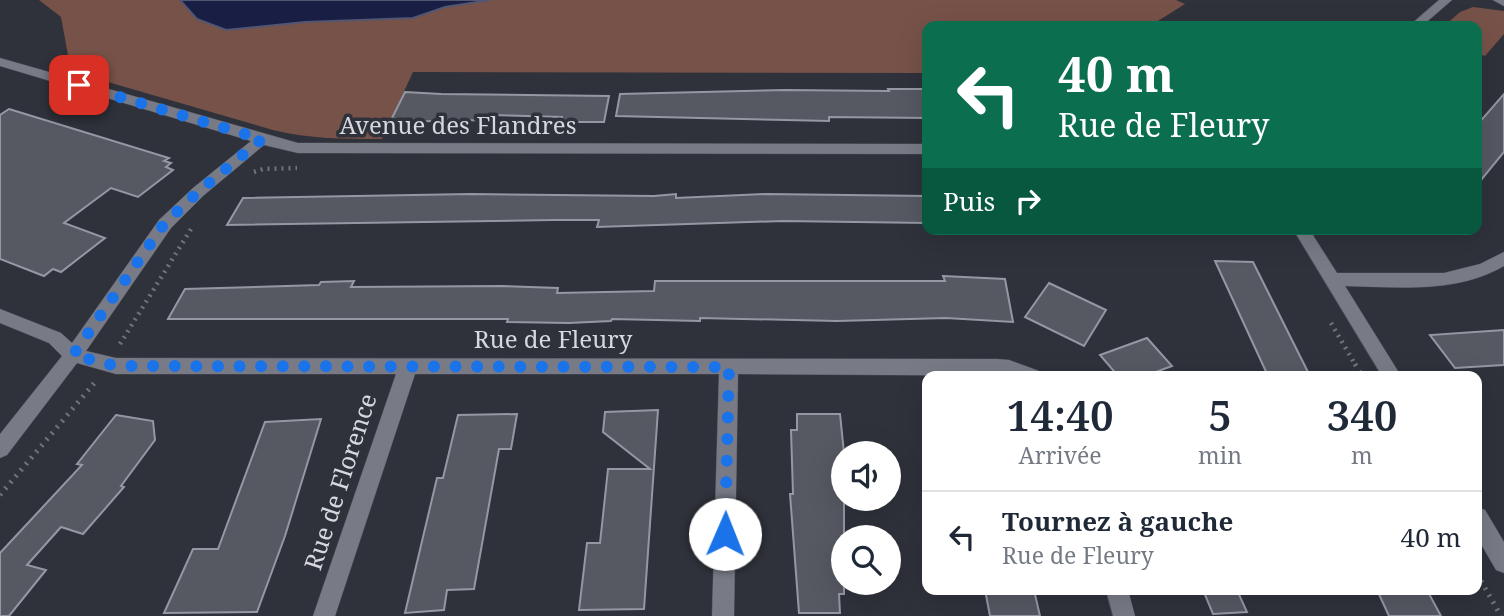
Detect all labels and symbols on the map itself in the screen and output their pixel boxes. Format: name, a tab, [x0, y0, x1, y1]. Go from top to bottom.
pin	[49, 55, 109, 115]
street label: Avenue des Flandres	[340, 108, 576, 141]
street label: Rue de Fleury	[474, 322, 633, 355]
street label: Rue de Florence	[296, 389, 384, 574]
position arrow	[688, 497, 762, 571]

